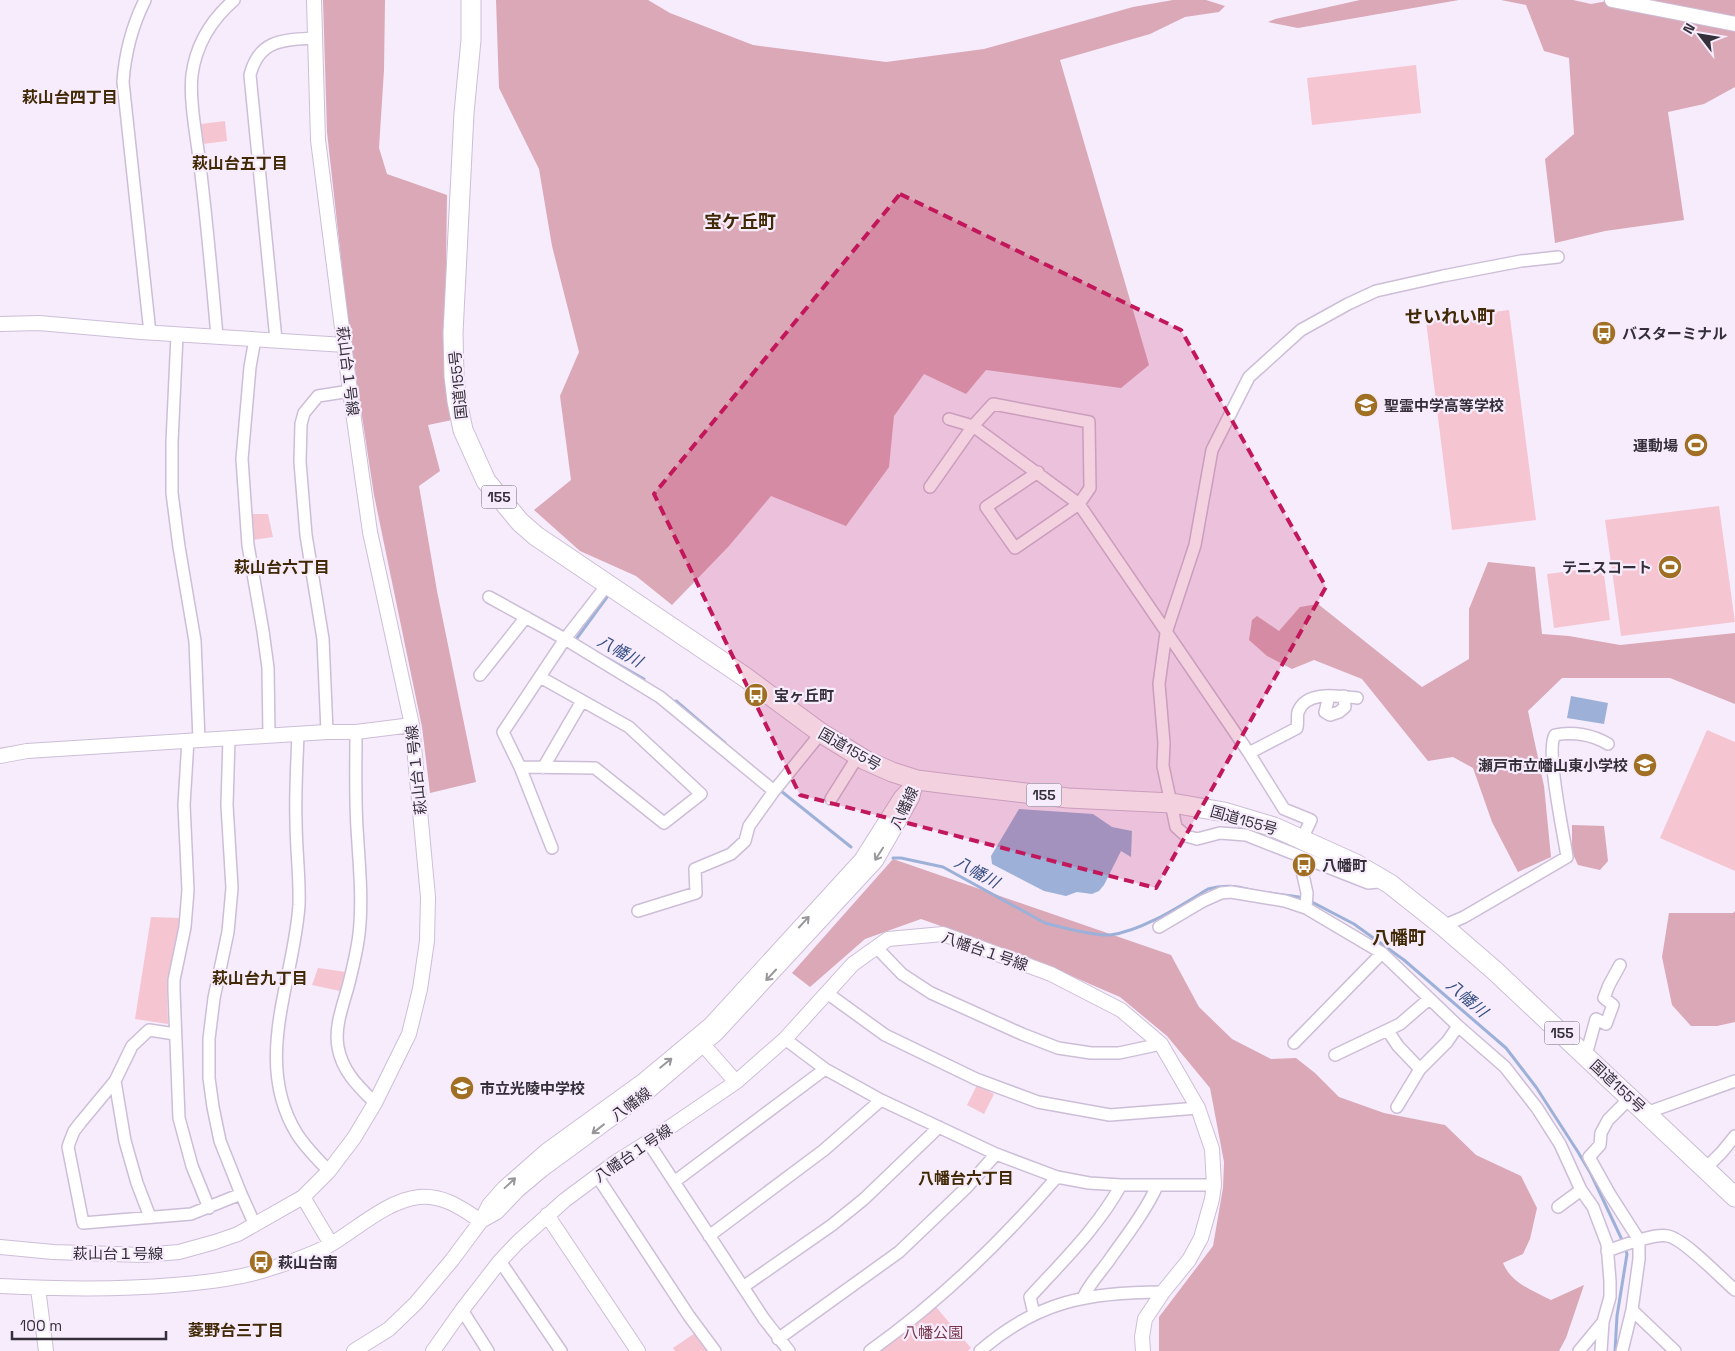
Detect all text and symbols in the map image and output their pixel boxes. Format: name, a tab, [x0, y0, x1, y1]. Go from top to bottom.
north arrow	[1675, 10, 1725, 60]
text: N	[1679, 20, 1699, 37]
district label: 萩山台四丁目	[22, 87, 118, 108]
district label: 萩山台五丁目	[192, 153, 288, 174]
district label: 宝ケ丘町	[704, 210, 776, 233]
district label: せいれい町	[1405, 305, 1495, 328]
bus stop icon: バスターミナル	[1591, 320, 1617, 346]
place label: バスターミナル	[1622, 324, 1727, 343]
street label: 萩山台１号線	[333, 325, 363, 417]
street label: 国道155号	[445, 350, 471, 420]
school or university icon: 聖霊中学高等学校	[1353, 392, 1379, 418]
place label: 聖霊中学高等学校	[1384, 396, 1504, 415]
sports icon: 運動場	[1683, 432, 1709, 458]
place label: 運動場	[1633, 436, 1678, 455]
road number: 155	[482, 486, 516, 508]
sports icon: テニスコート	[1657, 554, 1683, 580]
district label: 萩山台六丁目	[234, 557, 330, 578]
place label: テニスコート	[1562, 558, 1652, 577]
water label: 八幡川	[594, 630, 648, 673]
bus stop icon: 宝ヶ丘町	[743, 682, 769, 708]
place label: 宝ヶ丘町	[774, 686, 834, 705]
street label: 国道155号	[815, 723, 885, 775]
street label: 萩山台１号線	[402, 724, 430, 816]
school or university icon: 瀬戸市立幡山東小学校	[1632, 752, 1658, 778]
place label: 瀬戸市立幡山東小学校	[1478, 756, 1628, 775]
street label: 八幡線	[886, 784, 922, 832]
road number: 155	[1026, 784, 1062, 806]
street label: 国道155号	[1208, 801, 1280, 839]
one-way arrow	[874, 847, 884, 861]
water label: 八幡川	[951, 851, 1005, 894]
bus stop icon: 八幡町	[1291, 852, 1317, 878]
place label: 八幡町	[1322, 856, 1367, 875]
one-way arrow	[798, 915, 810, 928]
district label: 八幡町	[1372, 926, 1426, 949]
street label: 八幡台１号線	[939, 927, 1031, 975]
district label: 萩山台九丁目	[212, 968, 308, 989]
one-way arrow	[765, 969, 777, 982]
water label: 八幡川	[1442, 974, 1494, 1023]
road number: 155	[1544, 1021, 1580, 1044]
street label: 国道155号	[1586, 1055, 1650, 1117]
one-way arrow	[660, 1057, 673, 1068]
school or university icon: 市立光陵中学校	[449, 1075, 475, 1101]
place label: 市立光陵中学校	[480, 1079, 585, 1098]
street label: 八幡線	[607, 1083, 655, 1125]
street label: 八幡台１号線	[590, 1120, 676, 1186]
one-way arrow	[591, 1123, 604, 1134]
district label: 八幡台六丁目	[918, 1168, 1014, 1189]
one-way arrow	[503, 1177, 516, 1189]
street label: 萩山台１号線	[73, 1244, 163, 1263]
bus stop icon: 萩山台南	[248, 1249, 274, 1275]
place label: 萩山台南	[278, 1253, 338, 1272]
scale bar	[12, 1308, 166, 1340]
text: 100 m	[20, 1316, 62, 1335]
district label: 菱野台三丁目	[188, 1320, 284, 1341]
park label: 八幡公園	[903, 1323, 963, 1342]

